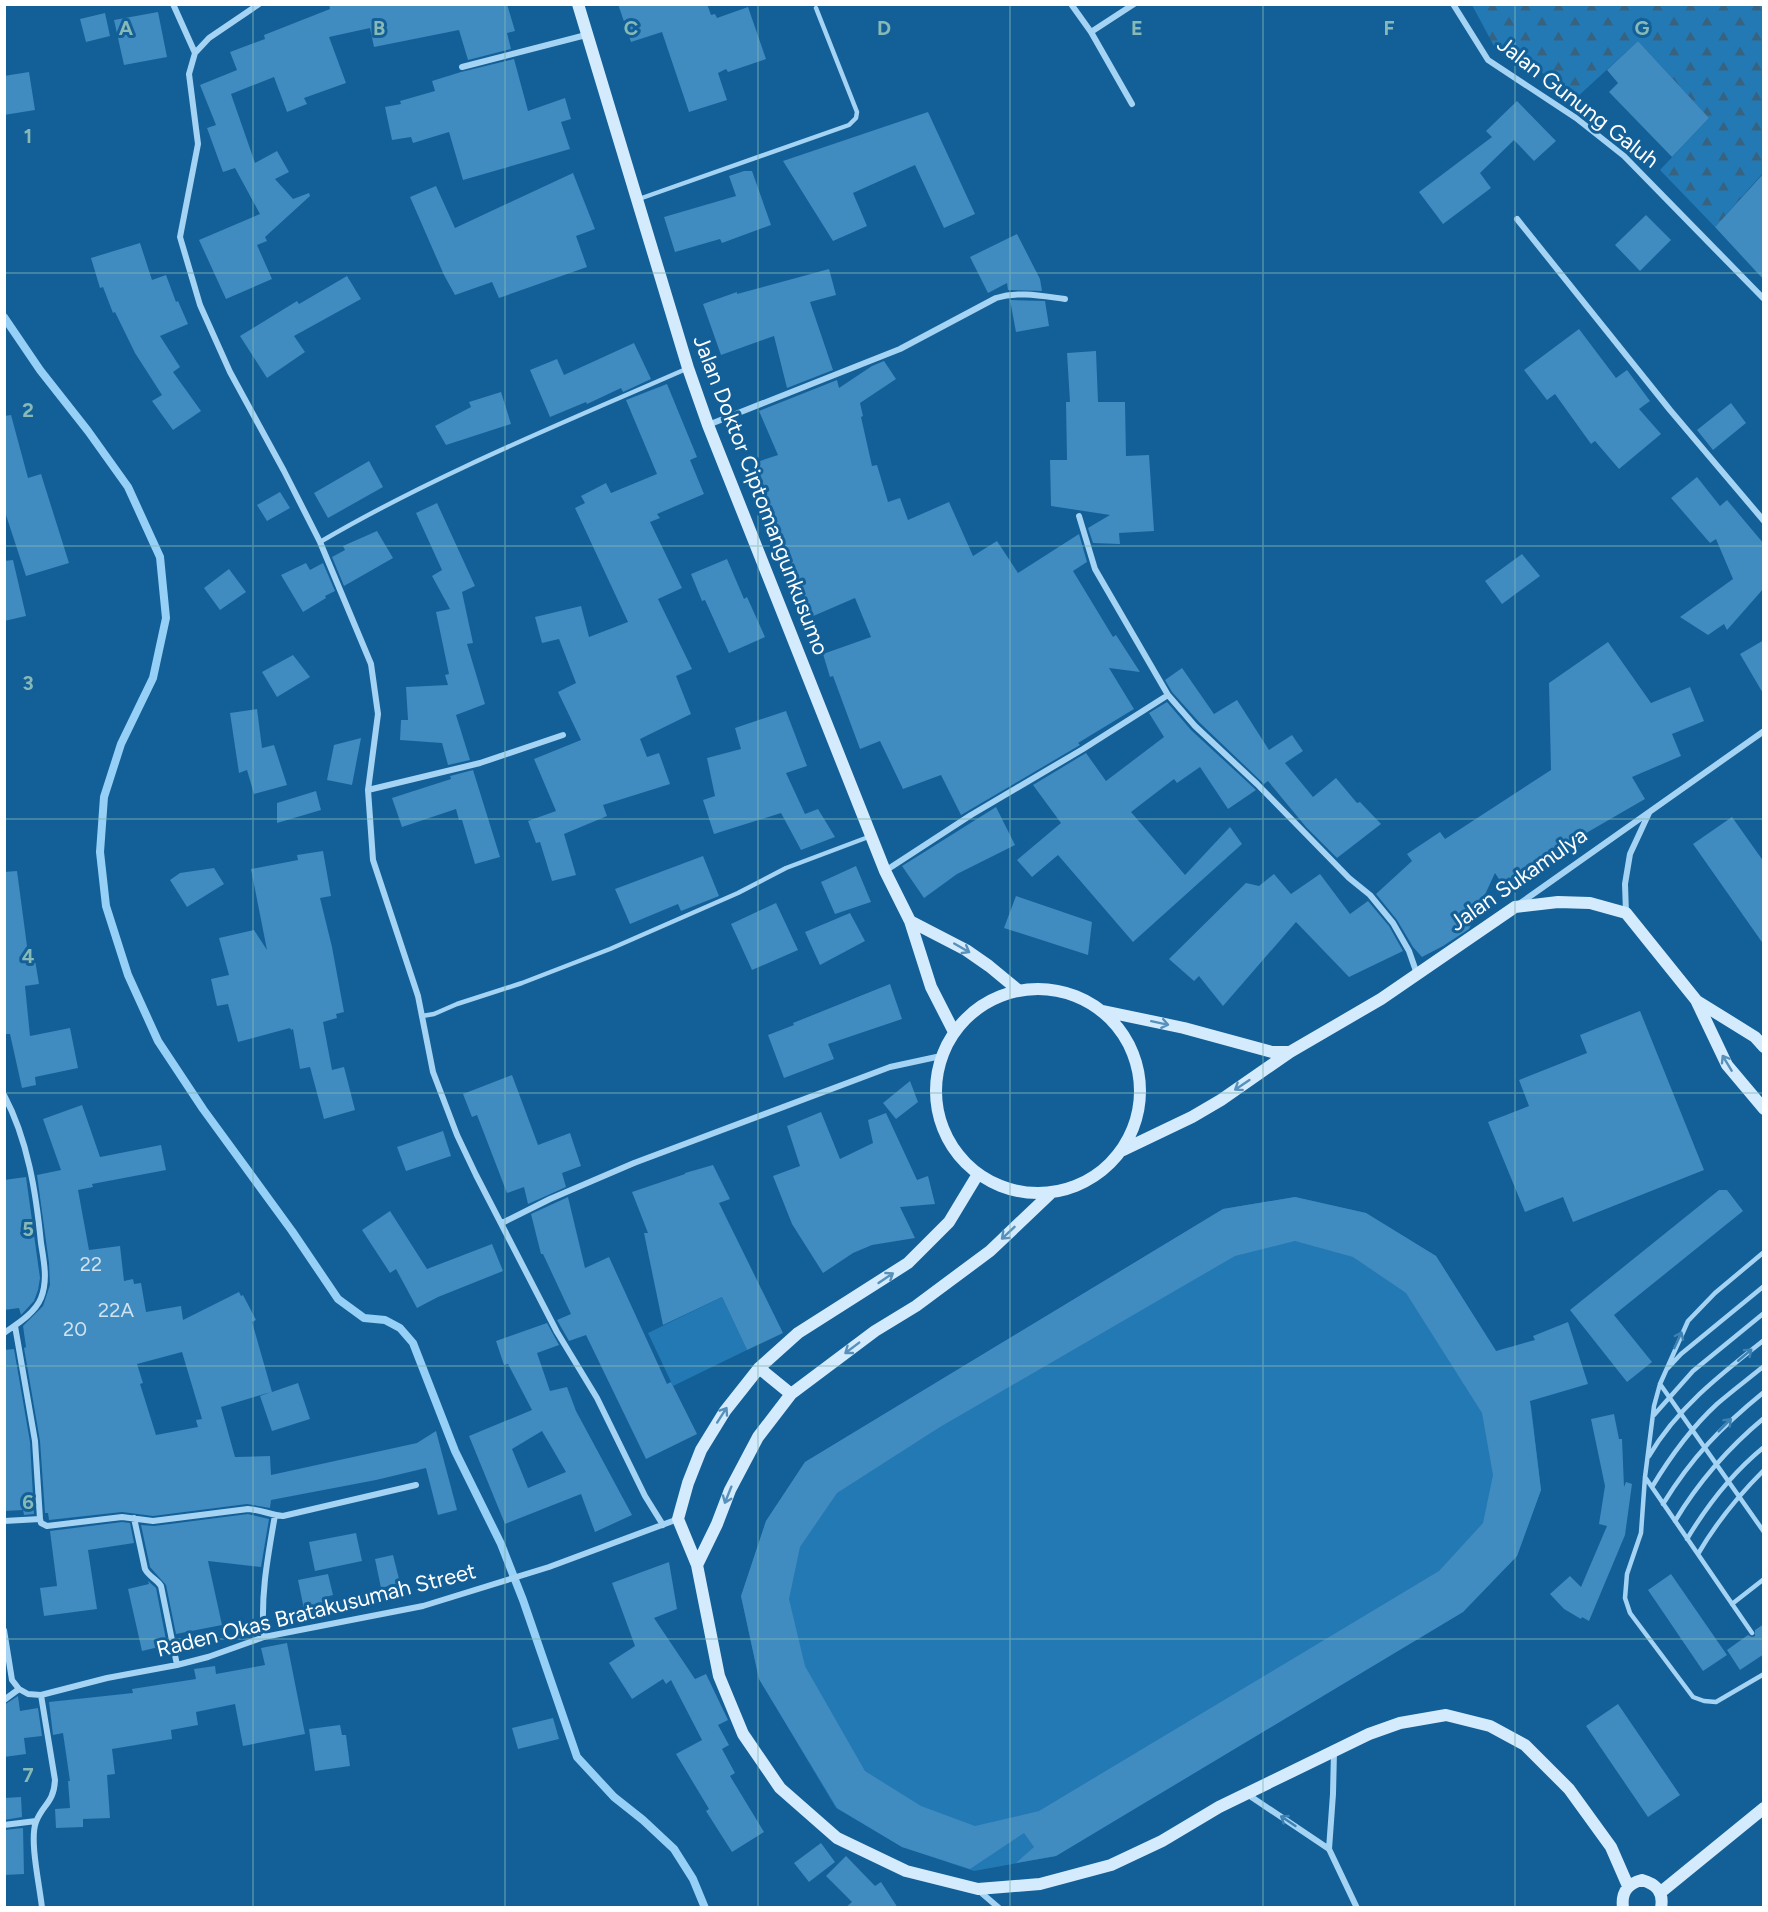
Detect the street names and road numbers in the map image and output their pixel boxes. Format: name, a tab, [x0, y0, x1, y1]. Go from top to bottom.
street label: Jalan Gunung Galuh	[1492, 30, 1664, 174]
street label: Jalan Doktor Ciptomangunkusumo	[687, 331, 835, 659]
street label: Jalan Sukamulya	[1444, 821, 1592, 937]
street label: Raden Okas Bratakusumah Street	[153, 1557, 479, 1663]

